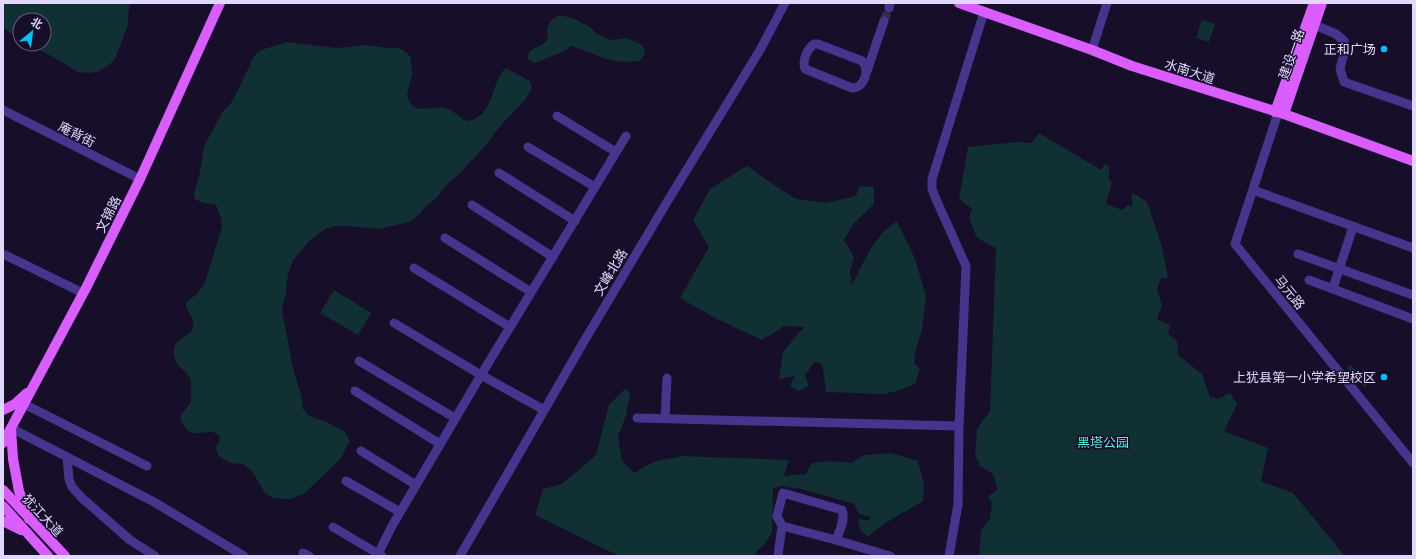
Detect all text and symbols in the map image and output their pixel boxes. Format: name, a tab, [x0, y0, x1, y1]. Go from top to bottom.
north arrow	[12, 12, 52, 52]
text: 北	[29, 14, 46, 32]
street label: 建设一路	[1274, 26, 1308, 82]
place label: 正和广场	[1324, 40, 1376, 58]
marker: 正和广场	[1379, 44, 1389, 54]
street label: 水南大道	[1162, 54, 1218, 88]
street label: 庵背街	[56, 117, 98, 151]
street label: 文锦路	[91, 193, 125, 235]
street label: 文峰北路	[589, 245, 631, 299]
street label: 马元路	[1271, 271, 1309, 313]
place label: 上犹县第一小学希望校区	[1233, 368, 1376, 386]
marker: 上犹县第一小学希望校区	[1379, 372, 1389, 382]
park label: 黑塔公园	[1077, 433, 1129, 451]
street label: 犹江大道	[19, 490, 67, 540]

